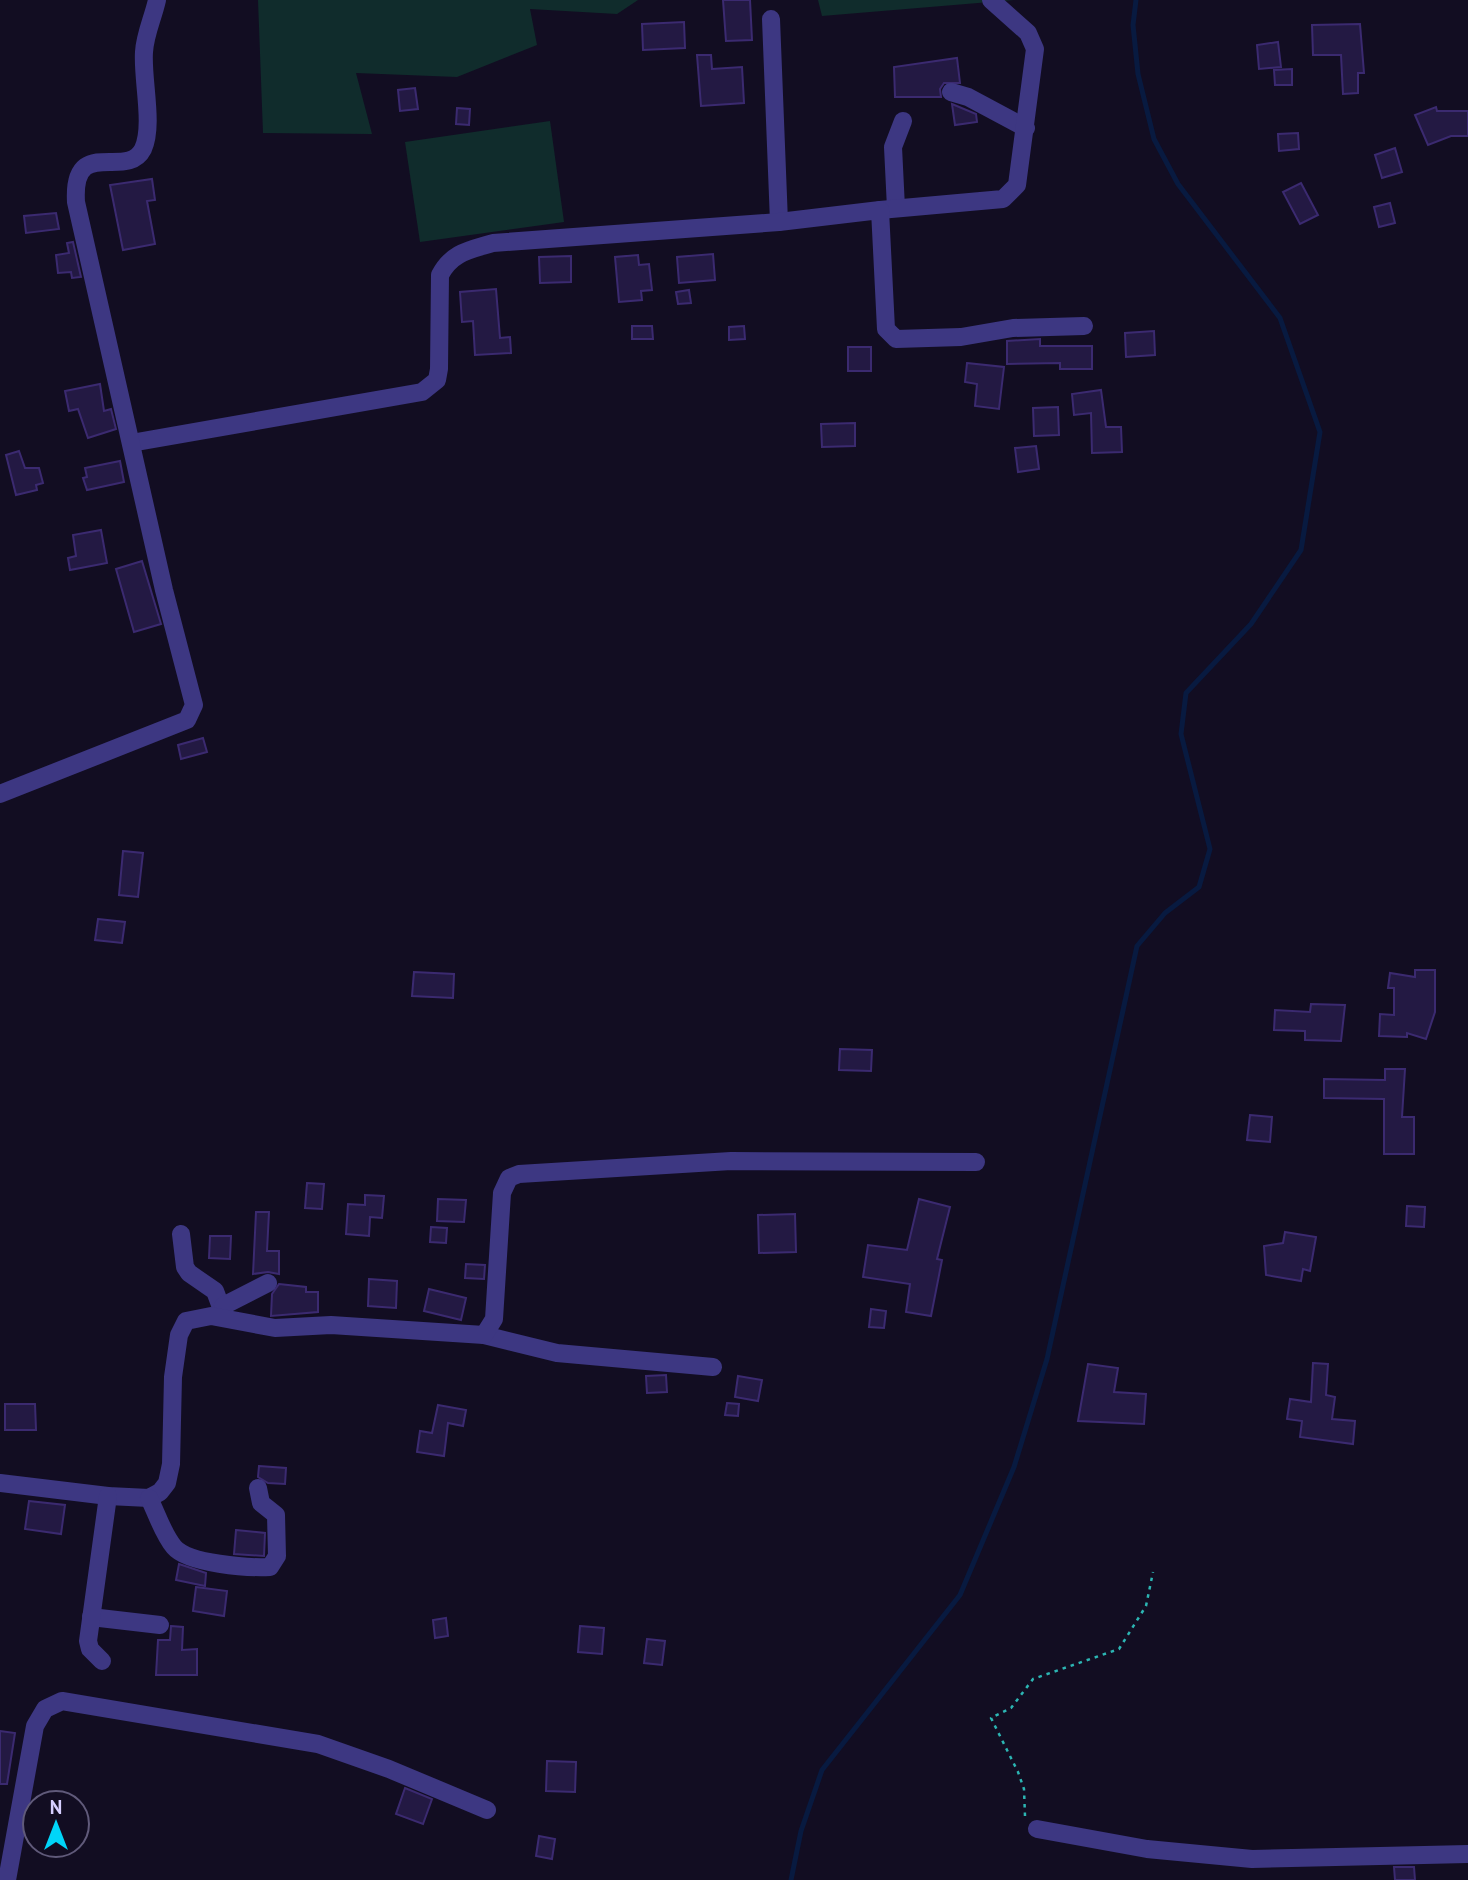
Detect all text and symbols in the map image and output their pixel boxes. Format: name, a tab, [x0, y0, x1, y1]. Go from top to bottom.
north arrow	[21, 1789, 91, 1859]
text: N	[50, 1795, 62, 1819]

